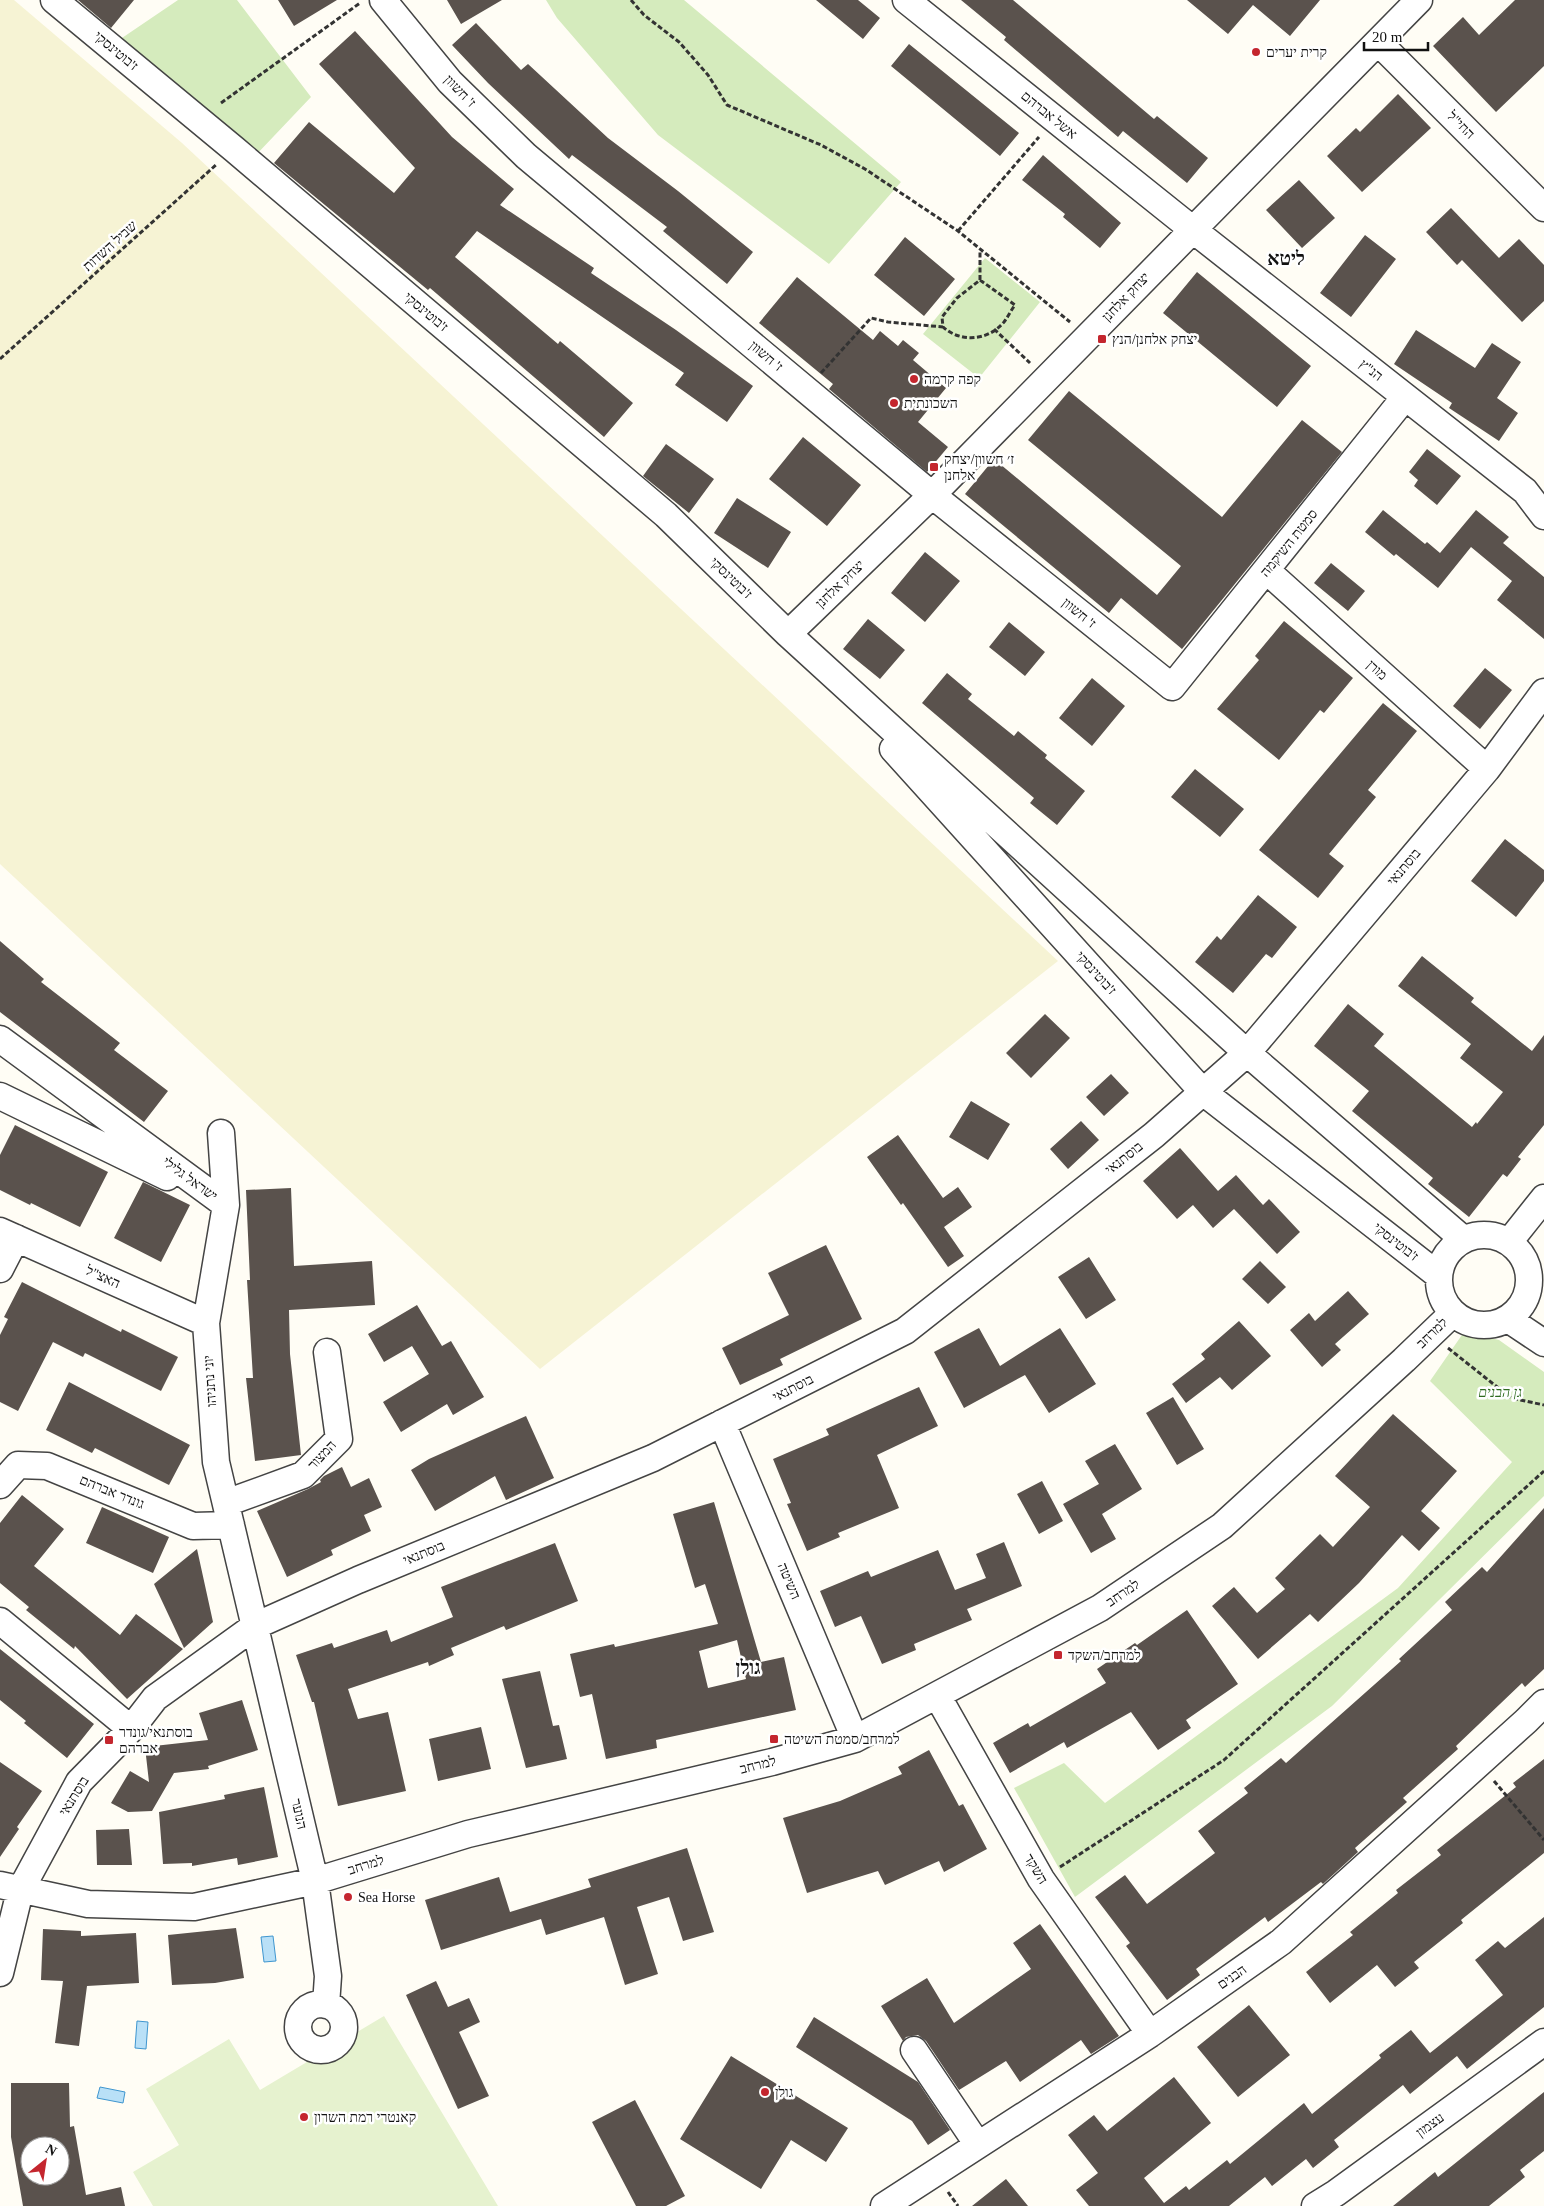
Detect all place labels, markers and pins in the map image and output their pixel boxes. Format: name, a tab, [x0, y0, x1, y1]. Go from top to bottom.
place label: קרית יערים	[1266, 45, 1327, 60]
marker: קרית יערים	[1250, 46, 1262, 58]
place label: יצחק אלחנן/הנץ	[1112, 332, 1197, 347]
marker: יצחק אלחנן/הנץ	[1096, 333, 1108, 345]
place label: קפה קרמה	[924, 372, 981, 387]
marker: קפה קרמה	[908, 373, 920, 385]
place label: השכונתית	[904, 396, 958, 411]
marker: השכונתית	[888, 397, 900, 409]
place label: ז׳ חשוון/יצחק אלחנן	[944, 452, 1014, 483]
marker: ז׳ חשוון/יצחק אלחנן	[928, 461, 940, 473]
place label: למרחב/השקד	[1068, 1648, 1141, 1663]
marker: למרחב/השקד	[1052, 1649, 1064, 1661]
place label: בוסתנאי/גונדר אברהם	[119, 1725, 193, 1756]
place label: למרחב/סמטת השיטה	[784, 1732, 900, 1747]
marker: למרחב/סמטת השיטה	[768, 1733, 780, 1745]
marker: בוסתנאי/גונדר אברהם	[103, 1734, 115, 1746]
place label: Sea Horse	[358, 1890, 415, 1905]
marker: Sea Horse	[342, 1891, 354, 1903]
place label: גולן	[775, 2085, 794, 2100]
marker: גולן	[759, 2086, 771, 2098]
place label: קאנטרי רמת השרון	[314, 2110, 416, 2125]
marker: קאנטרי רמת השרון	[298, 2111, 310, 2123]

